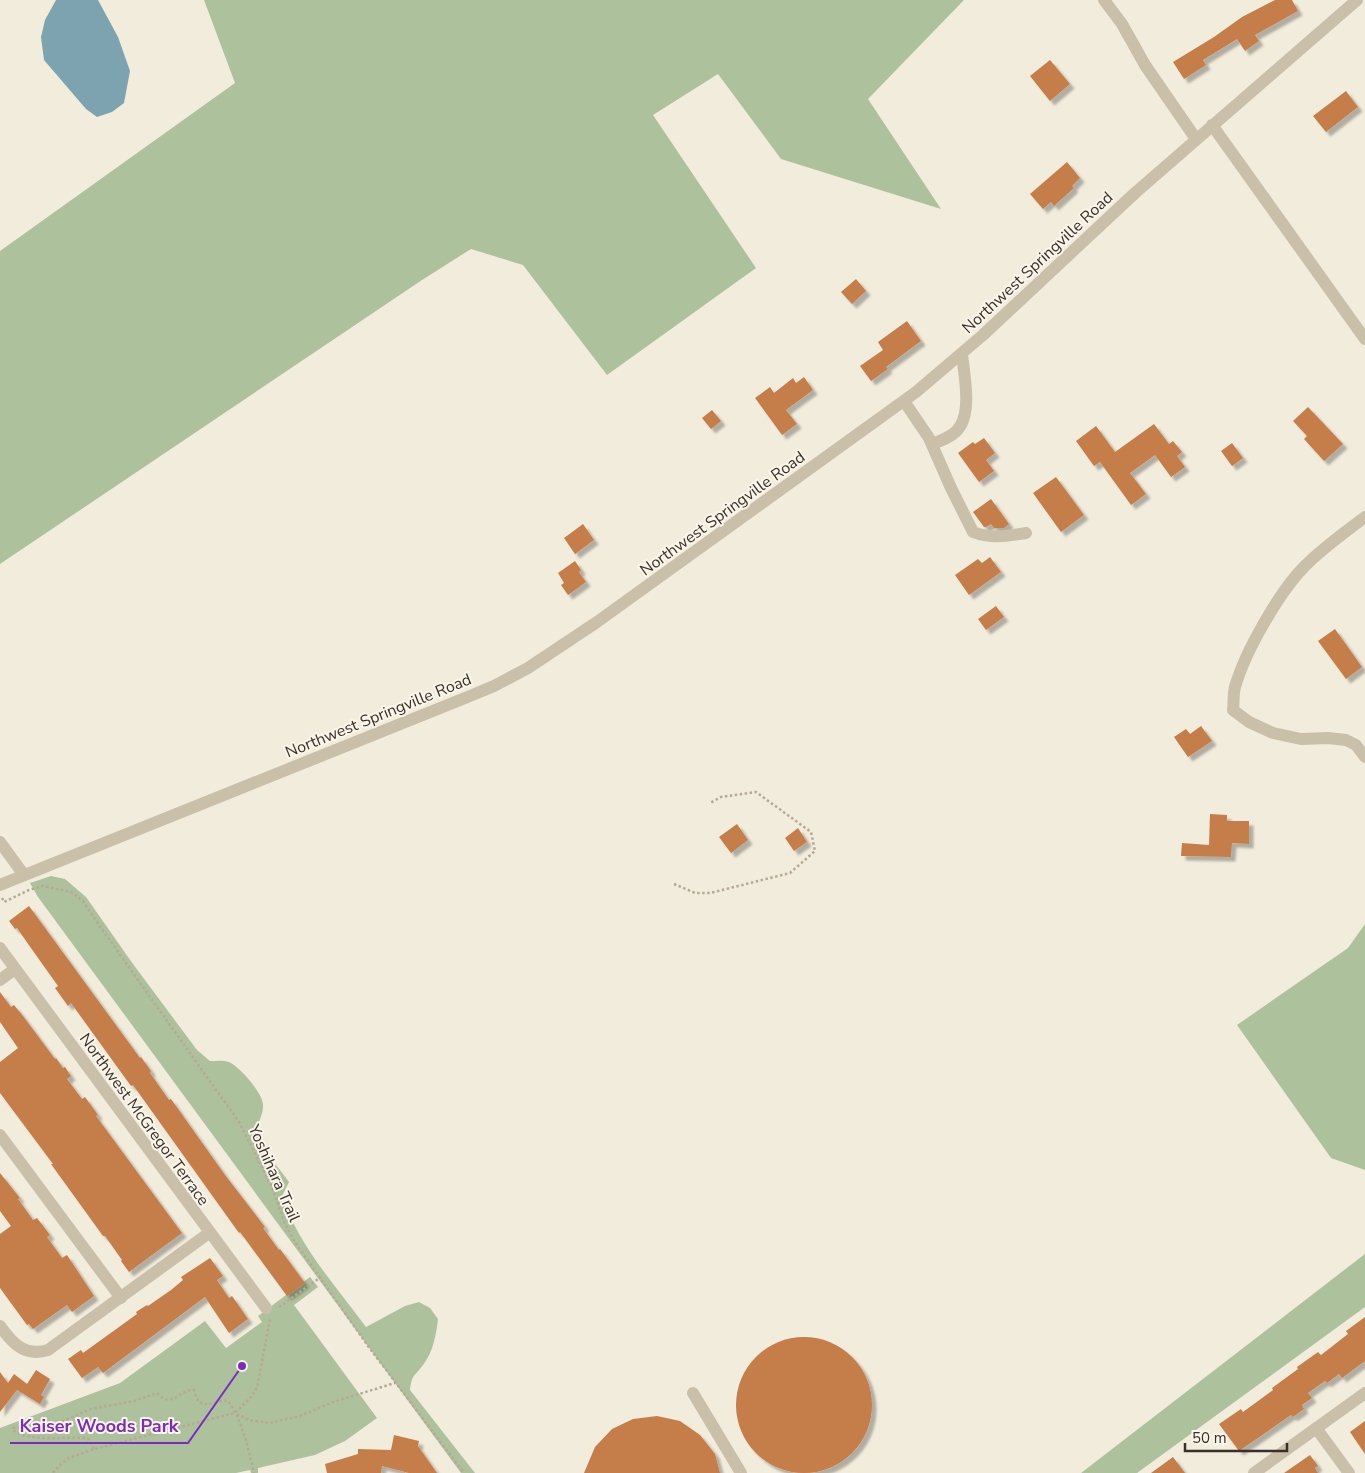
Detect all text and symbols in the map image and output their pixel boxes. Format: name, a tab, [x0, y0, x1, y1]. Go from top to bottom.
street label: Northwest Springville Road	[957, 187, 1118, 339]
street label: Northwest Springville Road	[636, 446, 810, 581]
street label: Northwest Springville Road	[282, 668, 475, 763]
street label: Northwest McGregor Terrace	[74, 1029, 214, 1210]
street label: Yoshihara Trail	[242, 1120, 305, 1226]
callout: Kaiser Woods Park	[10, 1410, 188, 1443]
text: Kaiser Woods Park	[20, 1414, 179, 1438]
scale bar	[1185, 1420, 1288, 1452]
text: 50 m	[1192, 1428, 1227, 1448]

